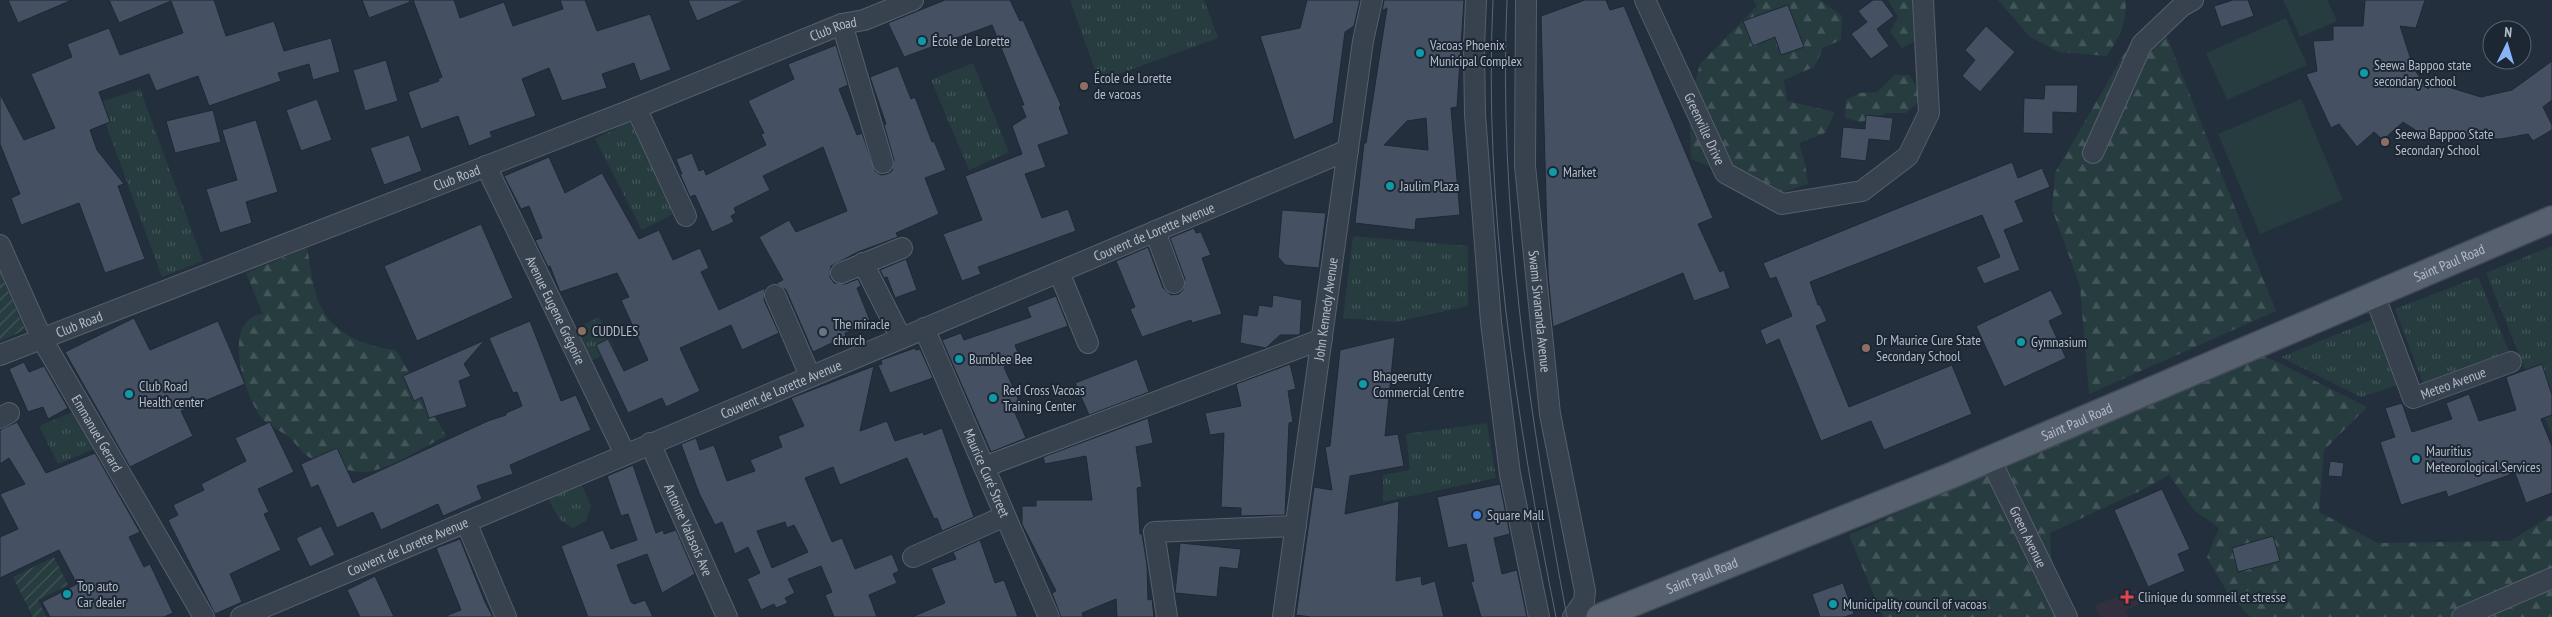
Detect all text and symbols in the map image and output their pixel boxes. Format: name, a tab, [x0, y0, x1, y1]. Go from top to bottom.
street label: Club Road	[807, 13, 858, 45]
north arrow	[2482, 20, 2532, 70]
text: N	[2504, 23, 2513, 41]
place label: École de Lorette	[932, 32, 1010, 50]
marker: École de Lorette	[916, 35, 928, 47]
place label: Vacoas Phoenix Municipal Complex	[1429, 36, 1522, 70]
marker: Vacoas Phoenix Municipal Complex	[1414, 47, 1426, 59]
place label: Seewa Bappoo state secondary school	[2374, 56, 2472, 90]
marker: Seewa Bappoo state secondary school	[2358, 67, 2370, 79]
place label: École de Lorette de vacoas	[1094, 69, 1172, 103]
marker: École de Lorette de vacoas	[1078, 80, 1090, 92]
street label: Greenville Drive	[1680, 90, 1729, 168]
place label: Seewa Bappoo State Secondary School	[2395, 125, 2494, 159]
marker: Seewa Bappoo State Secondary School	[2379, 136, 2391, 148]
street label: Club Road	[431, 160, 483, 195]
place label: Market	[1563, 163, 1596, 181]
marker: Market	[1547, 166, 1559, 178]
place label: Jaulim Plaza	[1399, 177, 1459, 195]
marker: Jaulim Plaza	[1384, 180, 1396, 192]
street label: Couvent de Lorette Avenue	[1091, 198, 1217, 265]
street label: Saint Paul Road	[2411, 240, 2487, 286]
street label: Swami Sivananda Avenue	[1525, 249, 1555, 373]
street label: Avenue Eugene Grégoire	[522, 253, 590, 368]
street label: John Kennedy Avenue	[1310, 256, 1342, 363]
street label: Club Road	[53, 307, 105, 341]
place label: The miracle church	[833, 315, 890, 349]
place label: CUDDLES	[592, 322, 638, 340]
marker: CUDDLES	[576, 325, 588, 337]
marker: The miracle church	[817, 326, 829, 338]
place label: Dr Maurice Cure State Secondary School	[1876, 331, 1981, 365]
place label: Gymnasium	[2031, 333, 2087, 351]
marker: Gymnasium	[2015, 336, 2027, 348]
marker: Dr Maurice Cure State Secondary School	[1860, 342, 1872, 354]
place label: Bumblee Bee	[969, 350, 1033, 368]
marker: Bumblee Bee	[953, 353, 965, 365]
street label: Couvent de Lorette Avenue	[718, 356, 844, 423]
street label: Meteo Avenue	[2418, 363, 2489, 403]
place label: Bhageerutty Commercial Centre	[1373, 367, 1464, 401]
place label: Club Road Health center	[139, 377, 204, 411]
marker: Bhageerutty Commercial Centre	[1357, 378, 1369, 390]
place label: Red Cross Vacoas Training Center	[1003, 381, 1085, 415]
marker: Club Road Health center	[123, 388, 135, 400]
street label: Emmanuel Gerard	[67, 391, 126, 475]
marker: Red Cross Vacoas Training Center	[987, 392, 999, 404]
street label: Saint Paul Road	[2038, 399, 2115, 445]
street label: Maurice Curé Street	[960, 426, 1014, 520]
place label: Mauritius Meteorological Services	[2426, 442, 2541, 476]
marker: Mauritius Meteorological Services	[2410, 453, 2422, 465]
street label: Antoine Valasois Ave	[660, 481, 717, 579]
street label: Green Avenue	[2005, 503, 2051, 571]
place label: Square Mall	[1487, 506, 1545, 524]
marker: Square Mall	[1471, 509, 1483, 521]
street label: Couvent de Lorette Avenue	[345, 513, 471, 580]
street label: Saint Paul Road	[1664, 553, 1740, 598]
place label: Top auto Car dealer	[77, 577, 126, 611]
marker: Top auto Car dealer	[61, 588, 73, 600]
place label: Clinique du sommeil et stresse	[2138, 588, 2286, 606]
marker: Clinique du sommeil et stresse	[2120, 590, 2134, 604]
place label: Municipality council of vacoas	[1843, 595, 1987, 613]
marker: Municipality council of vacoas	[1827, 598, 1839, 610]

